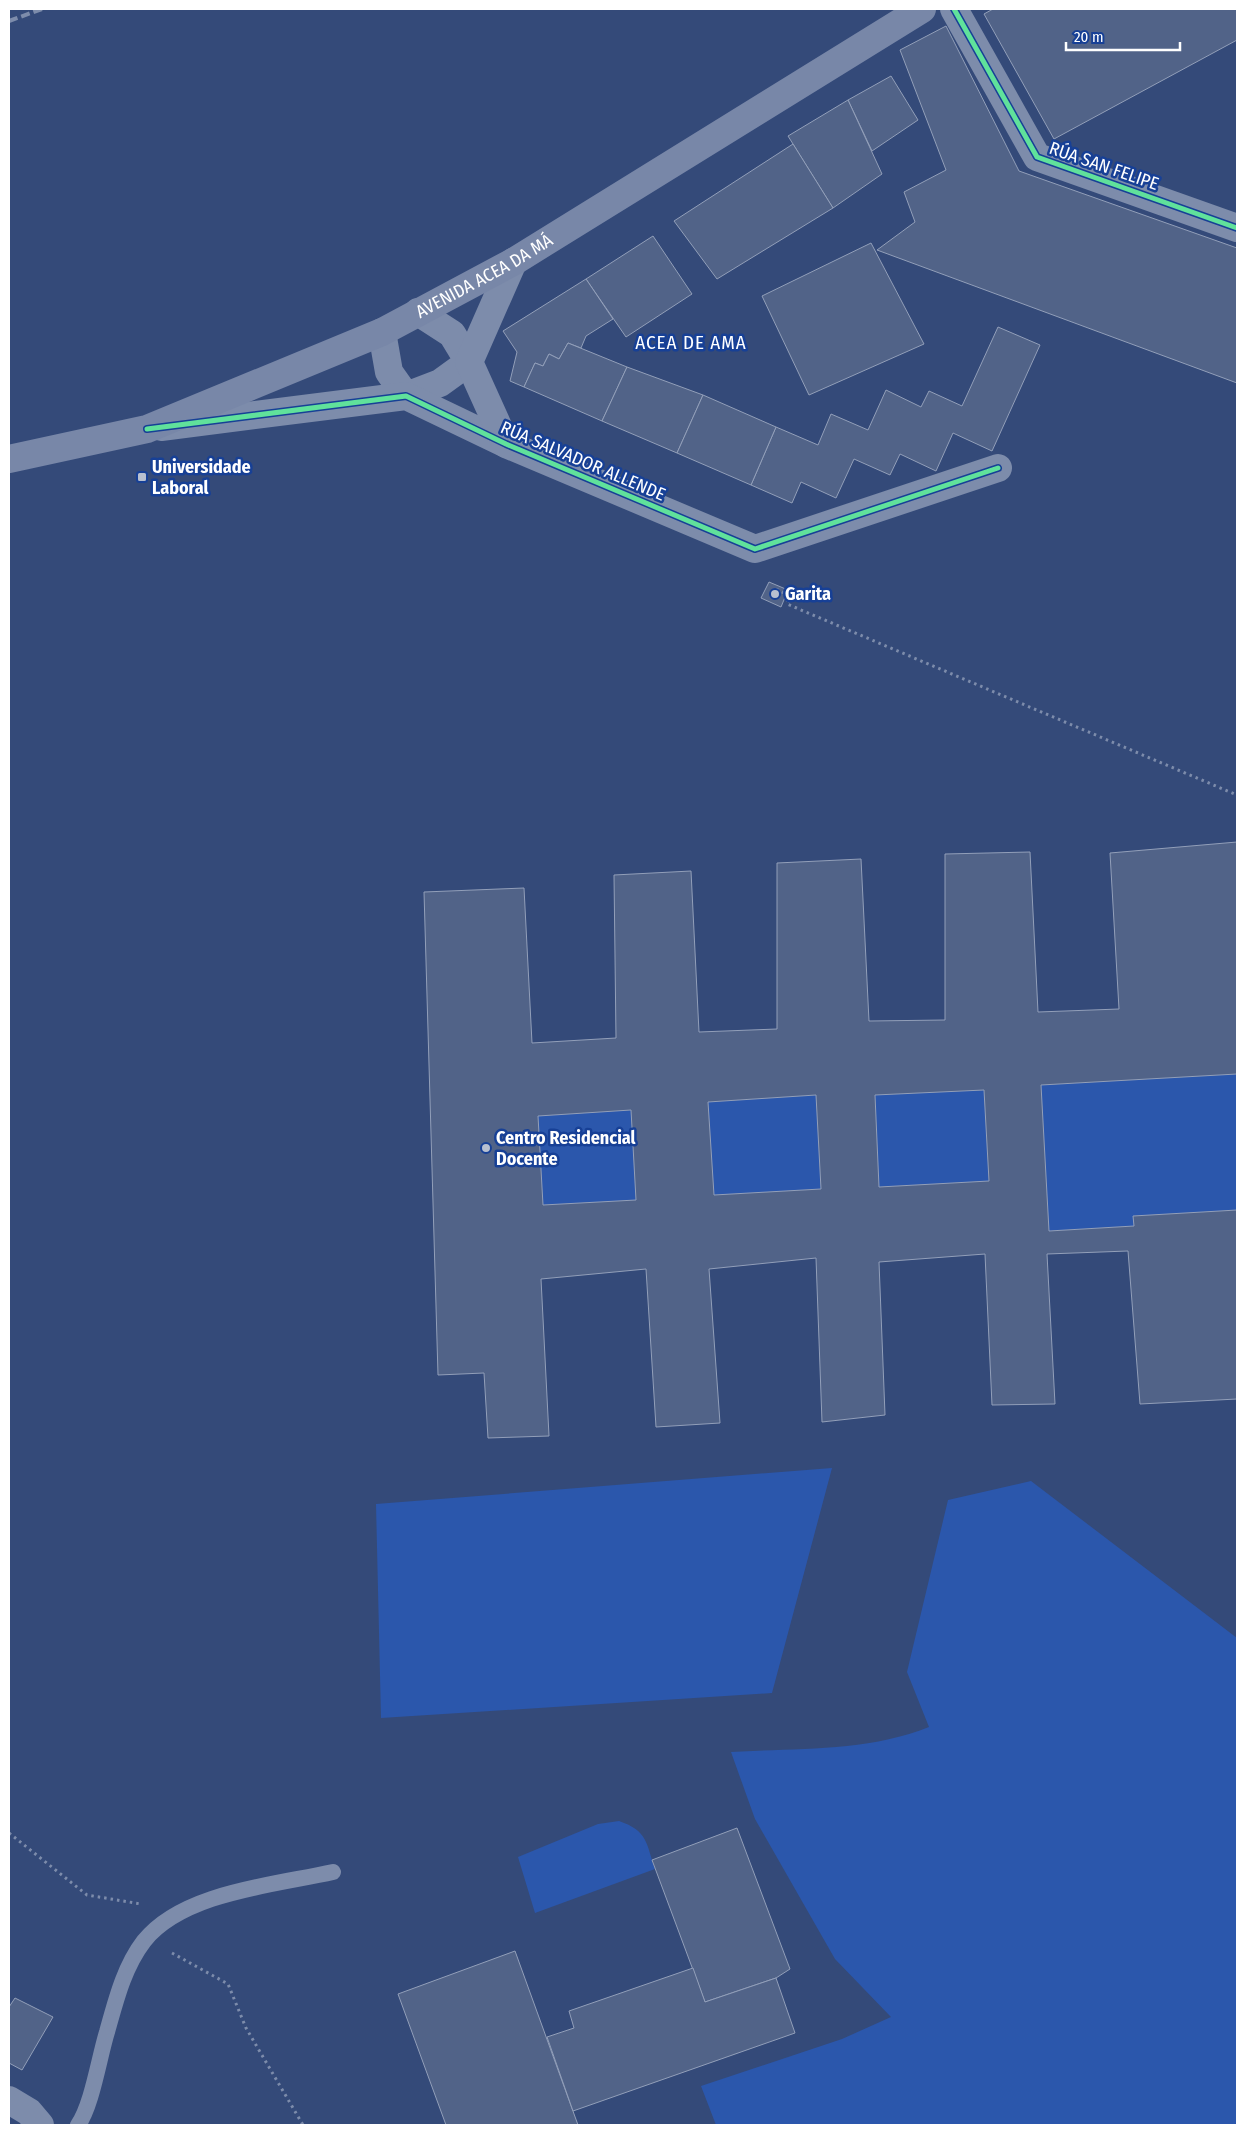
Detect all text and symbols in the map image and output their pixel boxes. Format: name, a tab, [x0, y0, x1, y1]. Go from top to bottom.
scale bar	[1066, 20, 1180, 52]
text: 20 m	[1074, 28, 1104, 46]
street label: RÚA SAN FELIPE	[1046, 136, 1162, 195]
street label: AVENIDA ACEA DA MÁ	[412, 228, 557, 323]
district label: ACEA DE AMA	[635, 331, 747, 354]
street label: RÚA SALVADOR ALLENDE	[497, 415, 669, 506]
place label: Universidade Laboral	[152, 456, 251, 499]
marker: Universidade Laboral	[136, 471, 148, 483]
place label: Garita	[785, 583, 831, 605]
marker: Garita	[769, 588, 781, 600]
place label: Centro Residencial Docente	[496, 1127, 636, 1170]
marker: Centro Residencial Docente	[480, 1142, 492, 1154]

